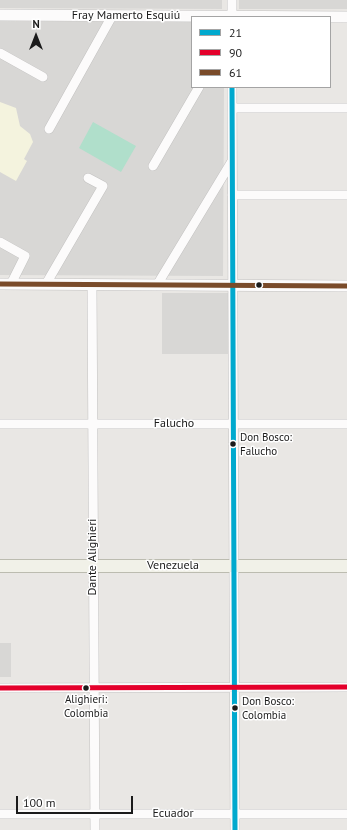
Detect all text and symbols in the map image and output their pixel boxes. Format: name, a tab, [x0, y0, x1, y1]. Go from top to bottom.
street label: Fray Mamerto Esquiú	[72, 9, 180, 23]
north arrow	[16, 16, 56, 56]
legend	[191, 16, 331, 88]
text: N	[32, 17, 40, 31]
text: 21	[229, 25, 242, 40]
text: 90	[229, 45, 242, 60]
text: 61	[229, 65, 242, 80]
unlabelled marker	[254, 280, 264, 290]
street label: Falucho	[154, 417, 194, 431]
place label: Don Bosco: Falucho	[240, 431, 292, 457]
marker: Don Bosco: Falucho	[228, 439, 238, 449]
street label: Dante Alighieri	[86, 519, 100, 595]
street label: Venezuela	[147, 559, 199, 573]
marker: Alighieri: Colombia	[81, 683, 91, 693]
place label: Alighieri: Colombia	[64, 693, 108, 719]
place label: Don Bosco: Colombia	[242, 695, 294, 721]
marker: Don Bosco: Colombia	[230, 703, 240, 713]
scale bar	[18, 788, 135, 814]
text: 100 m	[23, 795, 56, 810]
street label: Ecuador	[152, 807, 194, 821]

